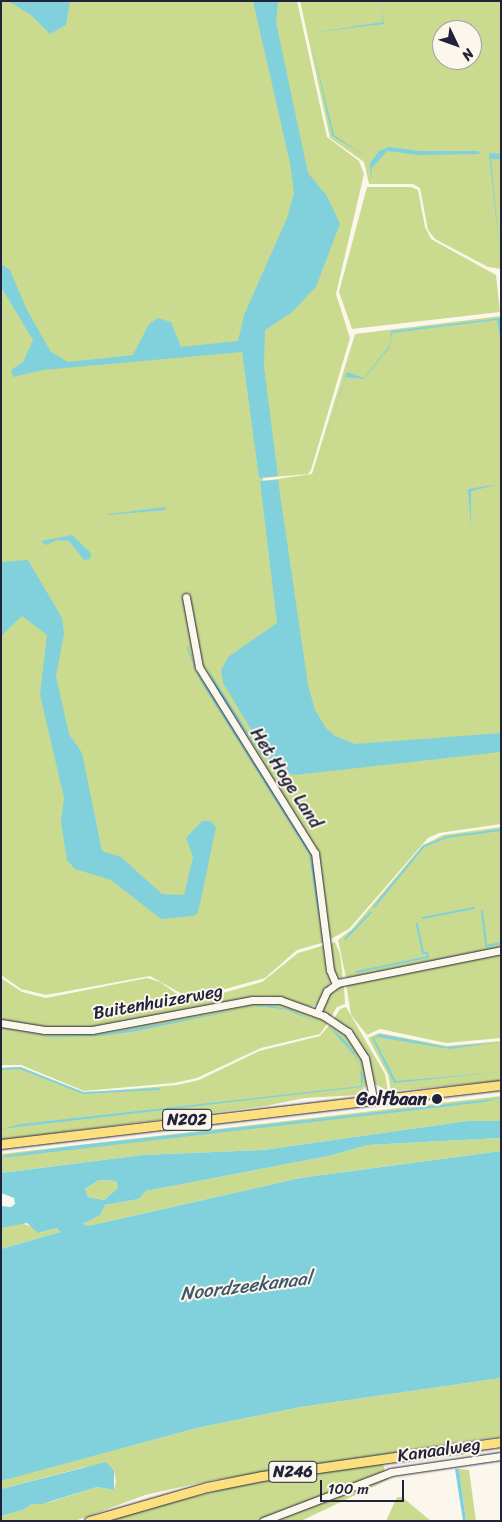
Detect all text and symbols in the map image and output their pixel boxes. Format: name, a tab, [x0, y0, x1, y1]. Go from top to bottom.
north arrow	[432, 20, 482, 70]
text: N	[455, 43, 480, 67]
street label: Het Hoge Land	[245, 723, 327, 833]
street label: Buitenhuizerweg	[91, 980, 225, 1024]
place label: Golfbaan	[356, 1088, 427, 1110]
marker: Golfbaan	[431, 1093, 443, 1105]
road number: N202	[162, 1106, 212, 1134]
water label: Noordzeekanaal	[179, 1267, 313, 1305]
street label: Kanaalweg	[396, 1433, 482, 1467]
road number: N246	[268, 1458, 318, 1485]
scale bar	[322, 1470, 406, 1502]
text: 100 m	[328, 1476, 369, 1502]

